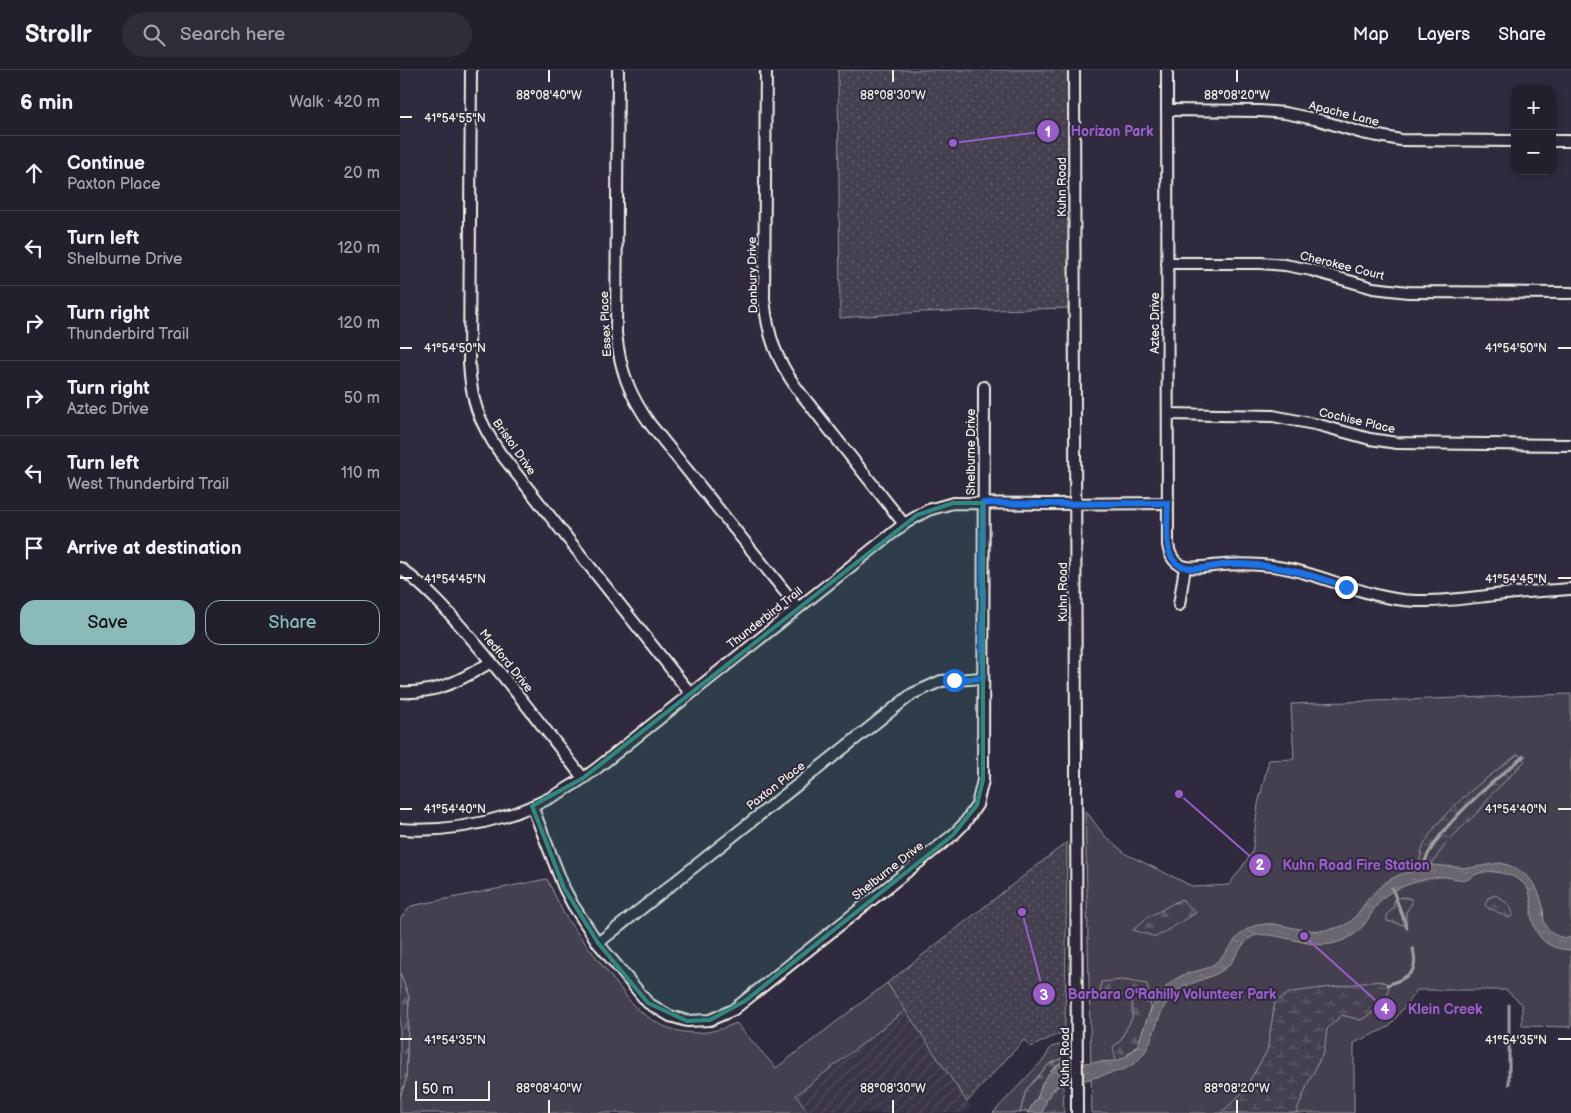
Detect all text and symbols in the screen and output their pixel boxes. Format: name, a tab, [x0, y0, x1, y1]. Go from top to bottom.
search box	[122, 12, 472, 57]
text: Strollr	[25, 20, 92, 49]
icon: search	[140, 21, 168, 49]
text: Search here	[180, 23, 285, 46]
text: Map	[1353, 24, 1389, 45]
text: Layers	[1417, 24, 1470, 45]
text: Share	[1498, 24, 1546, 45]
map controls	[1511, 85, 1556, 175]
button: +	[1511, 85, 1556, 130]
text: 88°08'40"W	[516, 88, 582, 103]
text: 88°08'30"W	[860, 88, 926, 103]
text: 88°08'20"W	[1204, 88, 1270, 103]
text: 6 min	[20, 90, 73, 115]
text: Walk · 420 m	[289, 93, 380, 112]
street label: Apache Lane	[1307, 98, 1381, 130]
text: 41°54'55"N	[424, 111, 486, 126]
callout: Horizon Park	[1035, 117, 1163, 146]
text: 1	[1045, 123, 1051, 142]
text: Horizon Park	[1071, 123, 1154, 140]
button: −	[1511, 130, 1556, 175]
text: Continue	[67, 152, 145, 175]
street label: Kuhn Road	[1055, 157, 1070, 217]
icon: ahead	[20, 159, 48, 187]
text: 20 m	[344, 164, 380, 183]
text: Paxton Place	[67, 175, 160, 194]
text: Turn left	[67, 227, 139, 250]
icon: left	[20, 234, 48, 262]
street label: Danbury Drive	[745, 237, 761, 313]
text: 120 m	[337, 239, 380, 258]
street label: Cherokee Court	[1298, 248, 1386, 284]
text: Shelburne Drive	[67, 250, 183, 269]
street label: Essex Place	[597, 291, 615, 357]
street label: Aztec Drive	[1148, 292, 1163, 354]
text: Turn right	[67, 302, 150, 325]
icon: right	[20, 309, 48, 337]
text: 120 m	[337, 314, 380, 333]
text: Thunderbird Trail	[67, 325, 189, 344]
text: 41°54'50"N	[424, 341, 486, 356]
text: 41°54'50"N	[1485, 341, 1547, 356]
text: Turn right	[67, 377, 150, 400]
icon: right	[20, 384, 48, 412]
text: 50 m	[344, 389, 380, 408]
text: Aztec Drive	[67, 400, 149, 419]
street label: Cochise Place	[1317, 405, 1397, 437]
street label: Shelburne Drive	[964, 409, 979, 495]
street label: Bristol Drive	[489, 416, 539, 478]
text: Turn left	[67, 452, 139, 475]
icon: left	[20, 459, 48, 487]
text: 110 m	[341, 464, 380, 483]
text: West Thunderbird Trail	[67, 475, 229, 494]
icon: arrive	[20, 534, 48, 562]
text: Arrive at destination	[67, 537, 242, 560]
street label: Kuhn Road	[1056, 562, 1071, 622]
text: 41°54'45"N	[424, 572, 486, 587]
text: 41°54'45"N	[1485, 572, 1547, 587]
route end	[1335, 576, 1358, 599]
street label: Thunderbird Trail	[724, 584, 806, 652]
button: Save	[20, 600, 195, 645]
button: Share	[205, 600, 380, 645]
street label: Medford Drive	[476, 626, 536, 696]
route start	[943, 669, 966, 692]
street label: Paxton Place	[744, 759, 808, 813]
text: 41°54'40"N	[424, 802, 486, 817]
text: 41°54'40"N	[1485, 802, 1547, 817]
street label: Shelburne Drive	[849, 838, 927, 904]
callout: Kuhn Road Fire Station	[1248, 850, 1440, 879]
text: 2	[1256, 856, 1265, 875]
text: Kuhn Road Fire Station	[1283, 857, 1430, 874]
callout: Barbara O'Rahilly Volunteer Park	[1032, 980, 1287, 1009]
text: 3	[1040, 986, 1049, 1005]
text: Barbara O'Rahilly Volunteer Park	[1068, 986, 1277, 1003]
callout: Klein Creek	[1372, 995, 1492, 1024]
text: 4	[1381, 1000, 1390, 1019]
text: Klein Creek	[1408, 1001, 1483, 1018]
street label: Kuhn Road	[1058, 1027, 1073, 1087]
text: 41°54'35"N	[424, 1033, 486, 1048]
text: 41°54'35"N	[1485, 1033, 1547, 1048]
scale bar	[415, 1078, 490, 1101]
text: 50 m	[422, 1081, 454, 1098]
text: 88°08'40"W	[516, 1081, 582, 1096]
text: 88°08'30"W	[860, 1081, 926, 1096]
text: 88°08'20"W	[1204, 1081, 1270, 1096]

